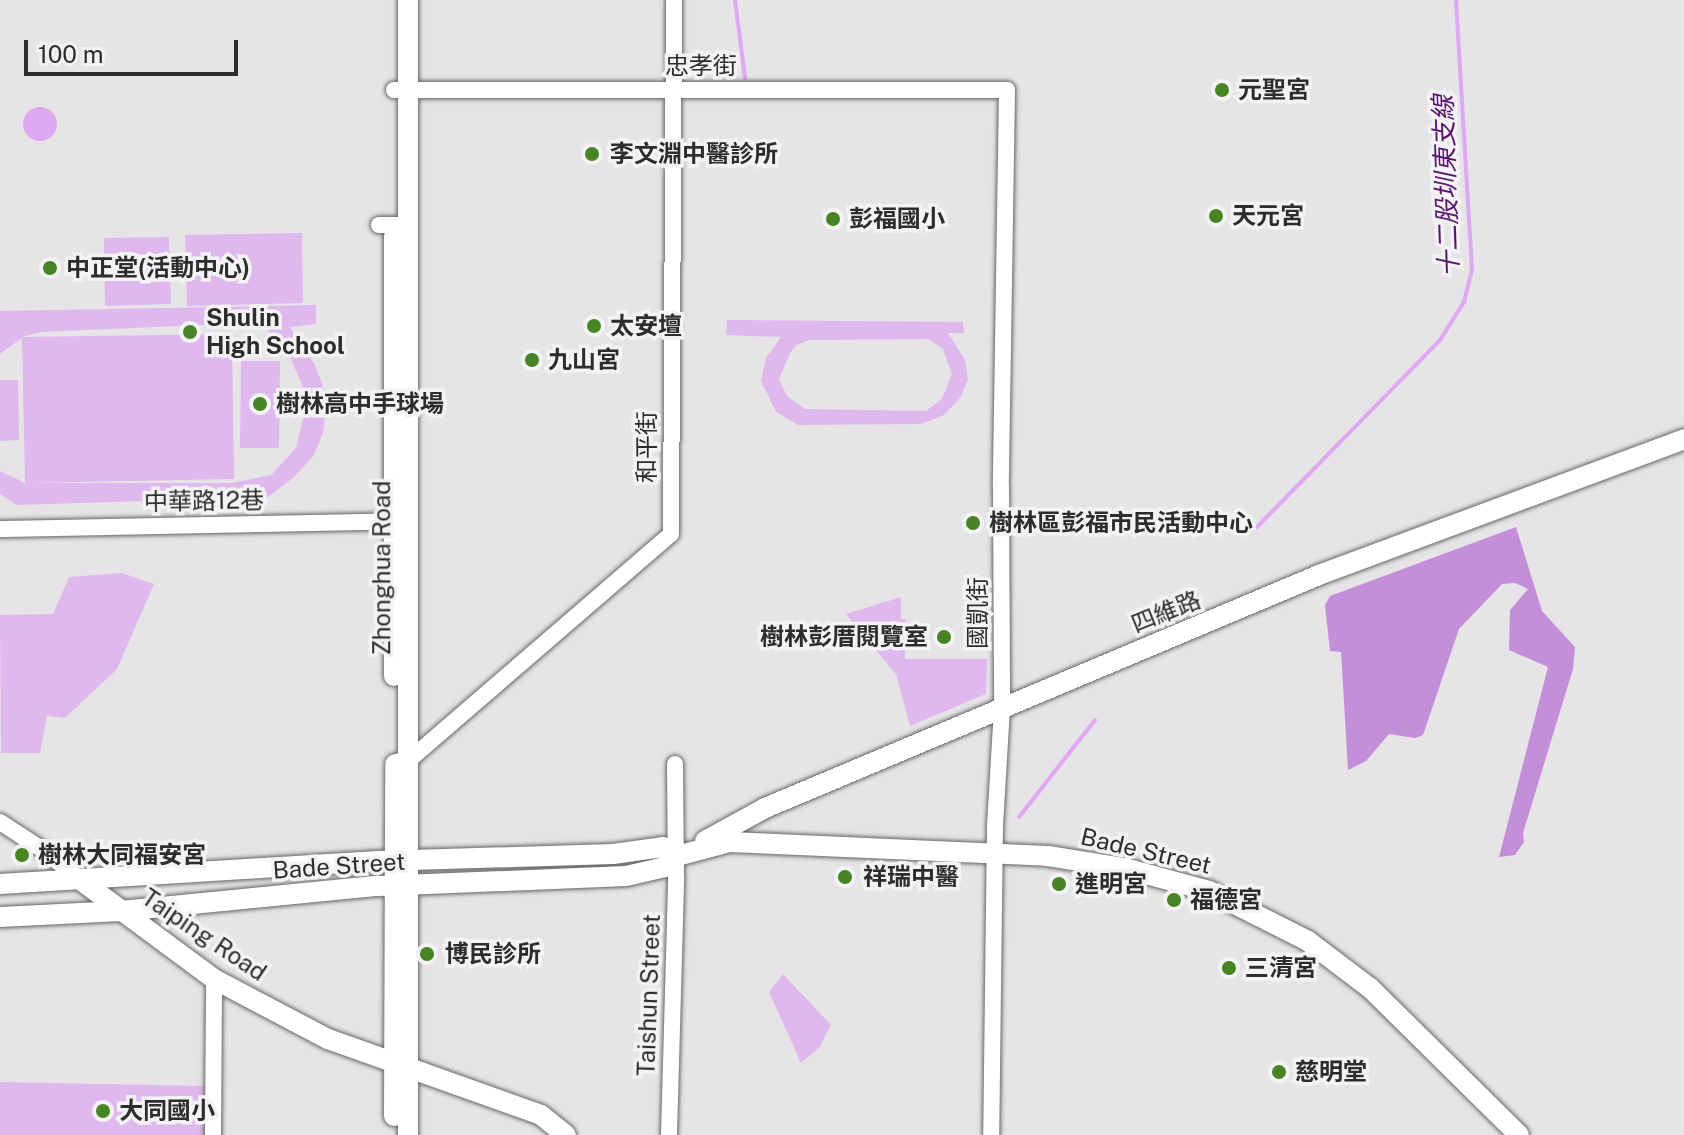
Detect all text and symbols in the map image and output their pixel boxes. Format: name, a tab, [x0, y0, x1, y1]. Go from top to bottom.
scale bar	[28, 24, 242, 74]
text: 100 m	[38, 40, 104, 68]
street label: 忠孝街	[665, 52, 737, 80]
place label: 元聖宮	[1238, 76, 1310, 104]
marker: 元聖宮	[1213, 81, 1231, 99]
water label: 十二股圳東支線	[1427, 95, 1465, 277]
place label: 李文淵中醫診所	[610, 140, 778, 168]
marker: 李文淵中醫診所	[581, 143, 603, 165]
place label: 天元宮	[1232, 202, 1304, 230]
place label: 彭福國小	[849, 205, 945, 233]
marker: 天元宮	[1207, 207, 1225, 225]
marker: 彭福國小	[824, 210, 842, 228]
place label: 中正堂(活動中心)	[66, 254, 250, 282]
marker: 中正堂(活動中心)	[41, 259, 59, 277]
place label: Shulin High School	[206, 304, 345, 360]
place label: 太安壇	[610, 312, 682, 340]
marker: 太安壇	[585, 317, 603, 335]
marker: Shulin High School	[181, 323, 199, 341]
place label: 九山宮	[548, 346, 620, 374]
marker: 九山宮	[523, 351, 541, 369]
place label: 樹林高中手球場	[276, 390, 444, 418]
marker: 樹林高中手球場	[251, 395, 269, 413]
street label: 和平街	[633, 411, 661, 483]
street label: Zhonghua Road	[368, 481, 396, 655]
street label: 中華路12巷	[144, 486, 264, 516]
place label: 樹林區彭福市民活動中心	[989, 509, 1253, 537]
marker: 樹林區彭福市民活動中心	[964, 514, 982, 532]
street label: 國凱街	[964, 577, 992, 649]
street label: 四維路	[1127, 585, 1205, 639]
place label: 樹林彭厝閱覽室	[760, 623, 928, 651]
marker: 樹林彭厝閱覽室	[935, 628, 953, 646]
street label: Bade Street	[1078, 822, 1214, 880]
place label: 樹林大同福安宮	[38, 841, 206, 869]
marker: 樹林大同福安宮	[13, 846, 31, 864]
street label: Bade Street	[272, 847, 406, 885]
place label: 祥瑞中醫	[863, 863, 959, 891]
marker: 祥瑞中醫	[834, 866, 856, 888]
place label: 進明宮	[1075, 870, 1147, 898]
marker: 進明宮	[1050, 875, 1068, 893]
street label: Taiping Road	[136, 883, 272, 987]
place label: 福德宮	[1190, 886, 1262, 914]
marker: 福德宮	[1165, 891, 1183, 909]
street label: Taishun Street	[632, 914, 666, 1076]
place label: 博民診所	[445, 940, 541, 968]
marker: 博民診所	[416, 943, 438, 965]
place label: 三清宮	[1245, 954, 1317, 982]
marker: 三清宮	[1220, 959, 1238, 977]
place label: 慈明堂	[1295, 1058, 1367, 1086]
marker: 慈明堂	[1270, 1063, 1288, 1081]
place label: 大同國小	[119, 1097, 215, 1125]
marker: 大同國小	[94, 1102, 112, 1120]

